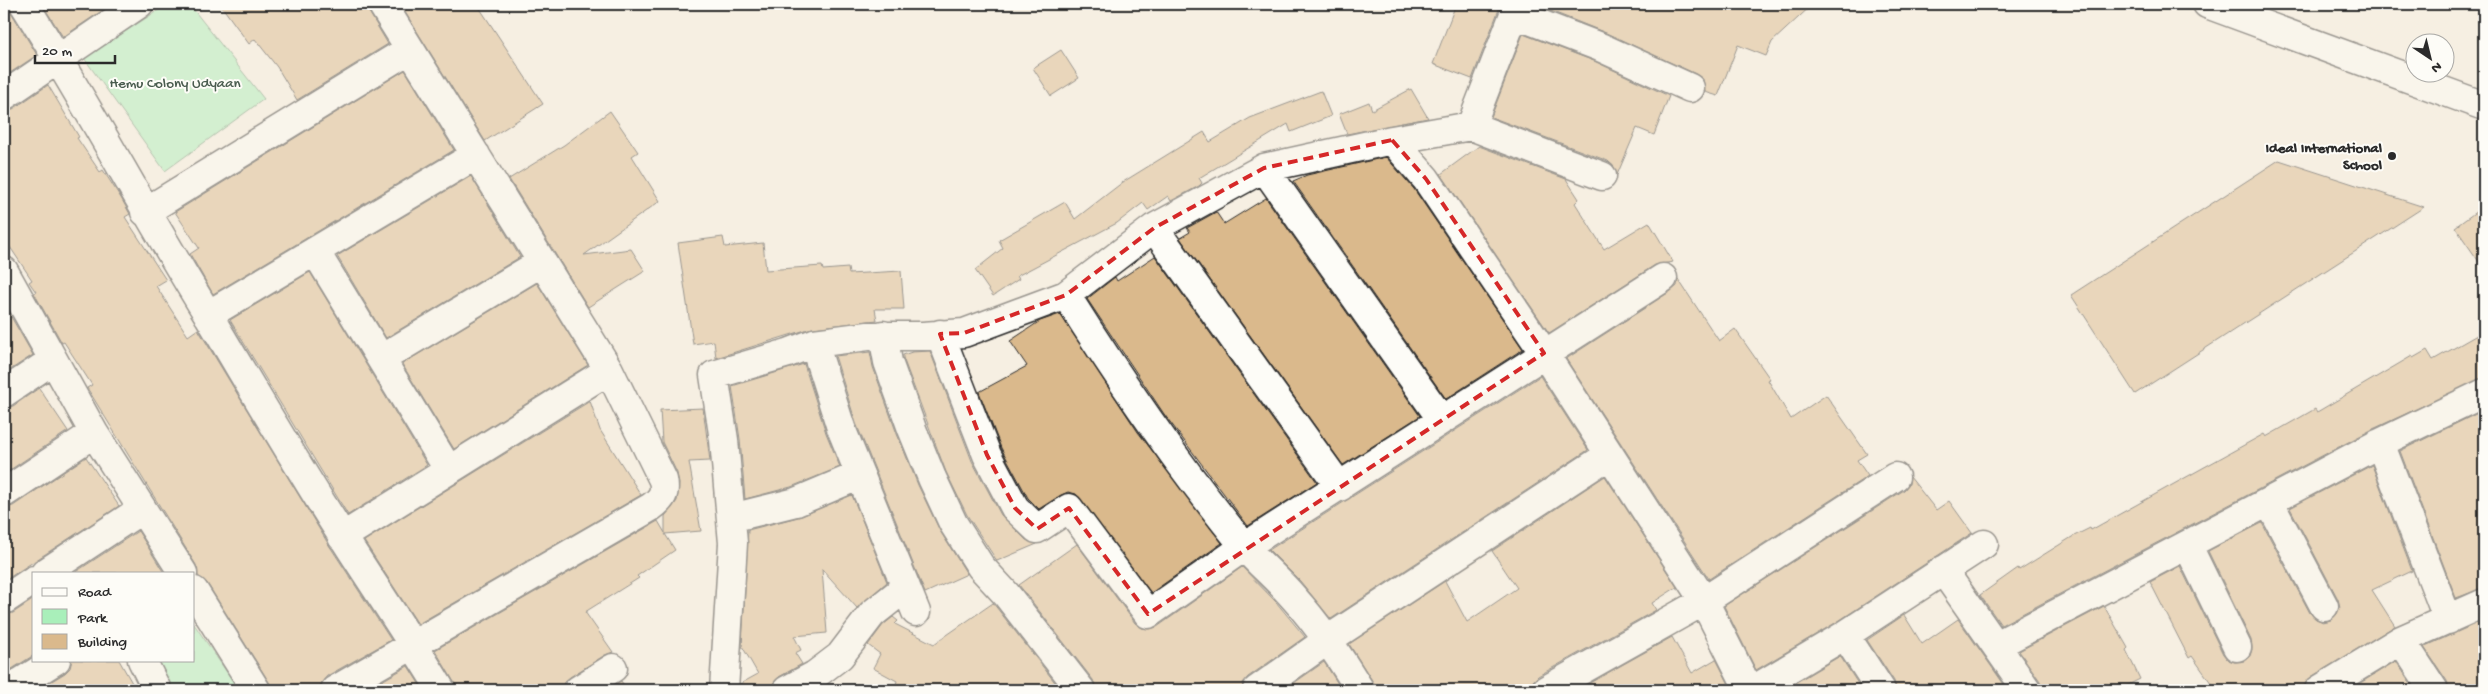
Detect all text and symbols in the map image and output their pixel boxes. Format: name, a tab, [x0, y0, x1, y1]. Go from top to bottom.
scale bar	[35, 32, 115, 64]
north arrow	[2406, 32, 2456, 82]
text: 20 m	[42, 43, 72, 61]
text: N	[2427, 57, 2445, 76]
park label: Hemu Colony Udyaan	[109, 75, 241, 93]
place label: Ideal International School	[2265, 140, 2383, 175]
marker: Ideal International School	[2386, 150, 2398, 162]
legend	[32, 572, 195, 662]
text: Road	[78, 584, 112, 602]
text: Park	[77, 610, 108, 628]
text: Building	[77, 634, 127, 652]

